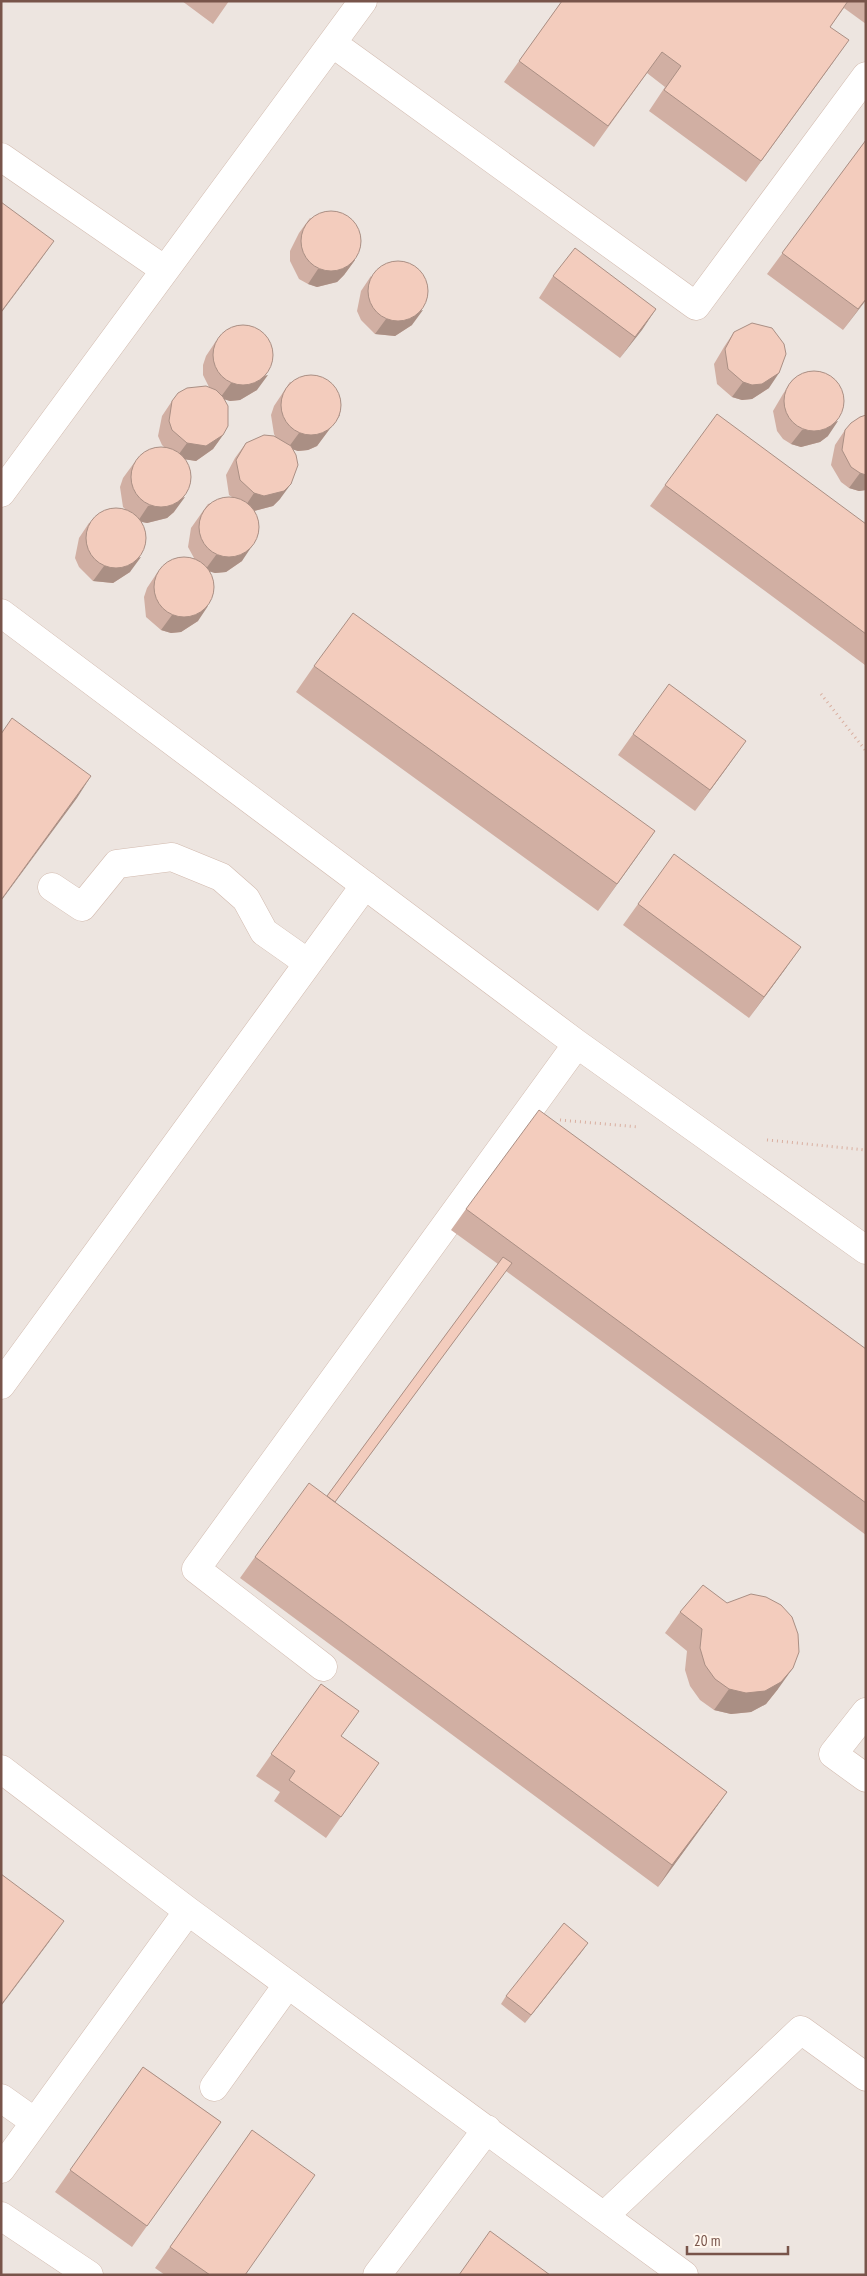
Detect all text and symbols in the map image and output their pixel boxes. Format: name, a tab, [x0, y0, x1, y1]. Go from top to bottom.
scale bar	[687, 2224, 788, 2256]
text: 20 m	[694, 2231, 720, 2250]

